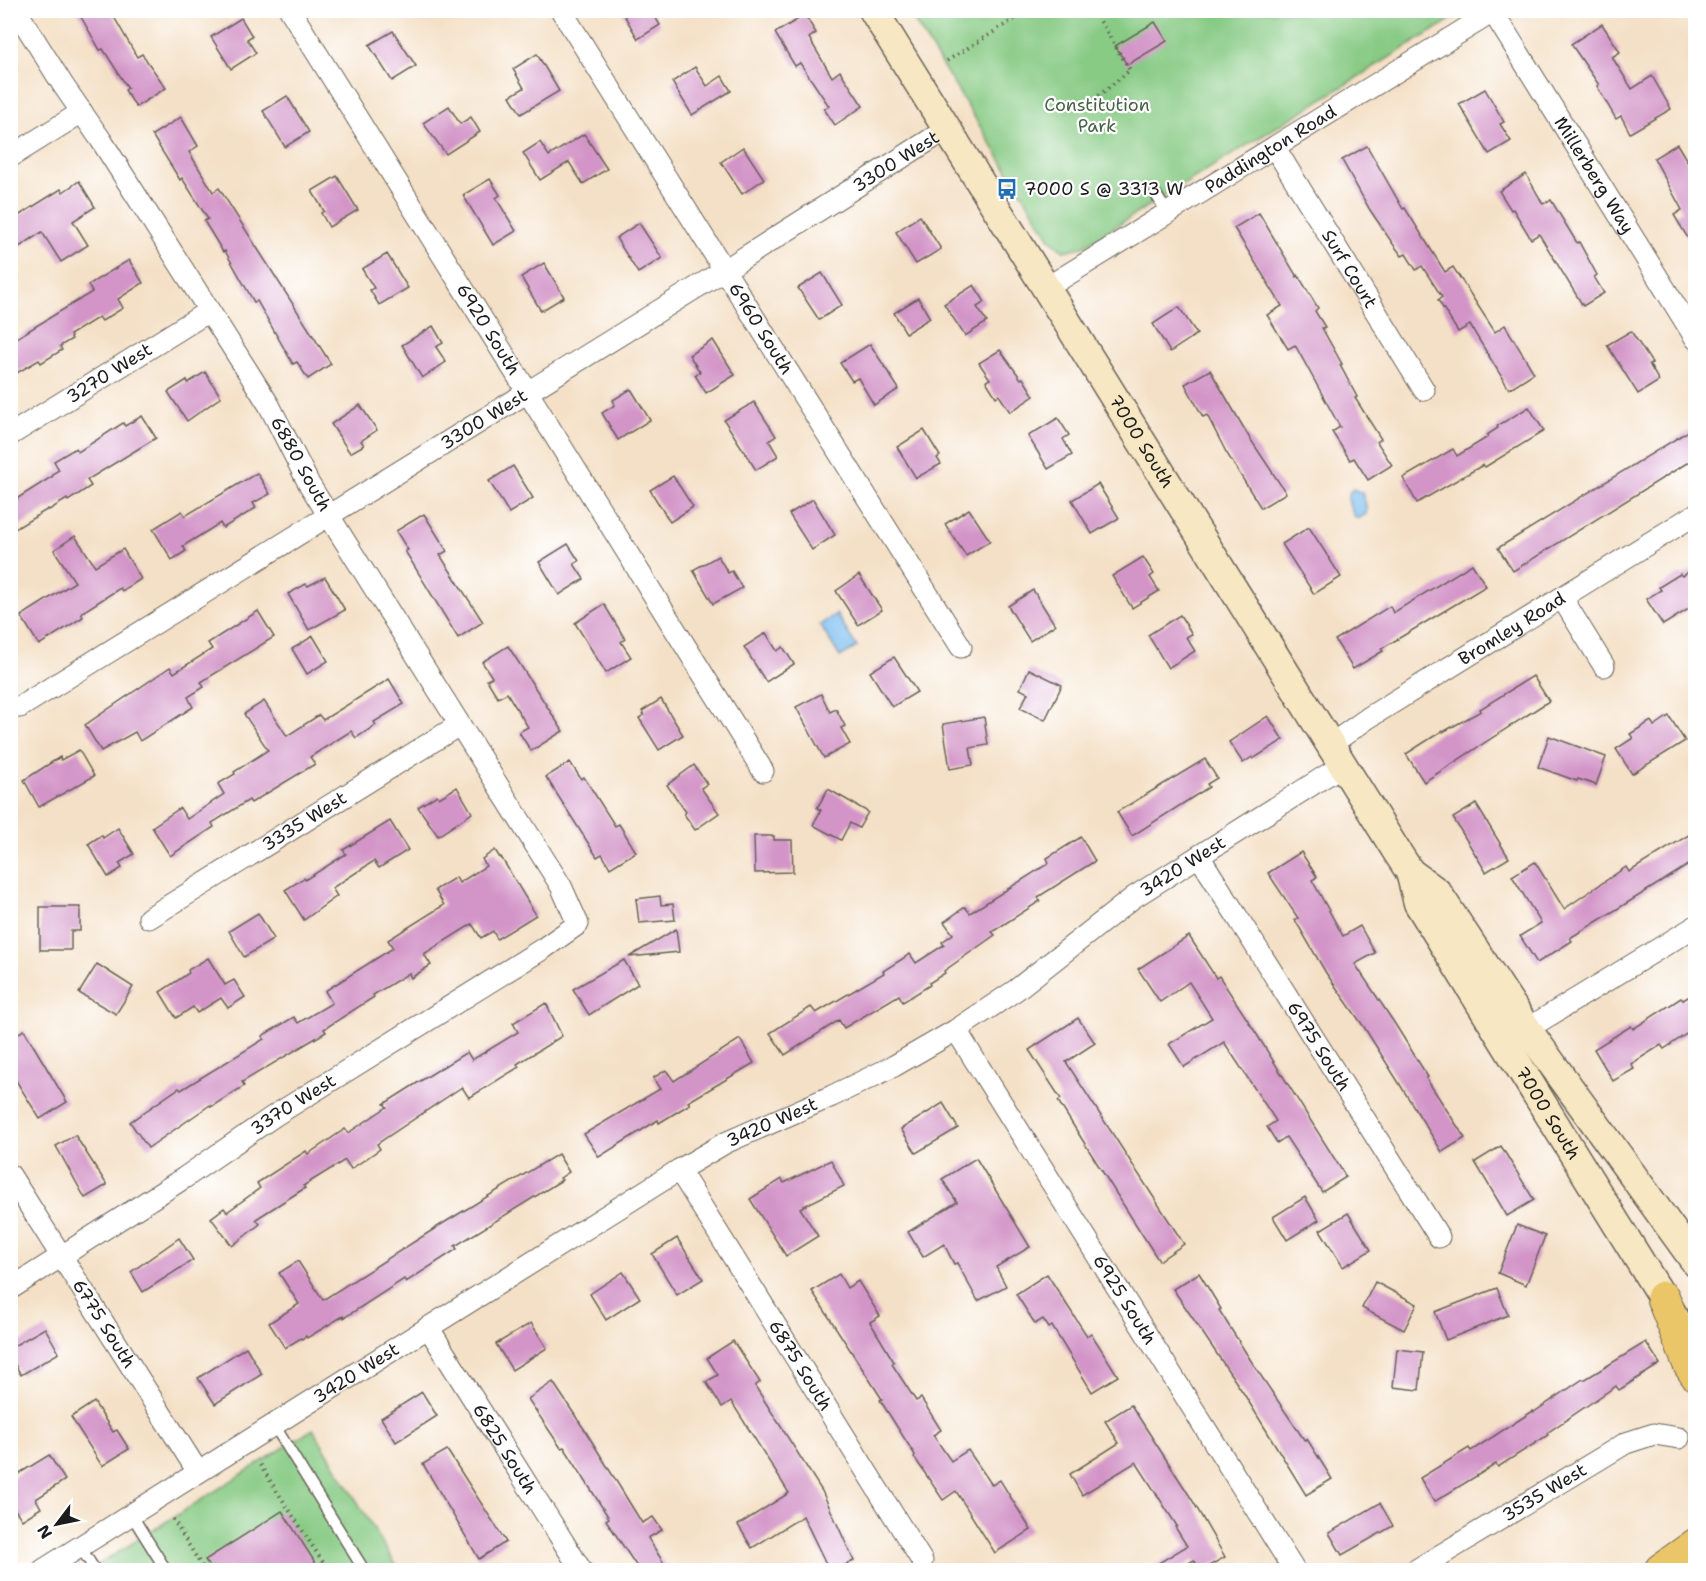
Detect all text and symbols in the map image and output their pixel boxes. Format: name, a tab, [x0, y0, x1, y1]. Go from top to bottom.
park label: Constitution Park	[1044, 93, 1150, 138]
street label: Paddington Road	[1200, 100, 1341, 199]
street label: Millerberg Way	[1549, 112, 1640, 238]
street label: 3300 West	[848, 125, 944, 198]
bus stop icon: 7000 S @ 3313 W	[995, 177, 1019, 201]
place label: 7000 S @ 3313 W	[1024, 177, 1183, 201]
street label: Surf Court	[1316, 225, 1383, 313]
street label: 6960 South	[723, 278, 799, 379]
street label: 6920 South	[451, 279, 526, 380]
street label: 3270 West	[62, 337, 157, 409]
street label: 3300 West	[436, 383, 532, 455]
street label: 7000 South	[1103, 390, 1180, 493]
street label: 6880 South	[265, 412, 337, 516]
street label: Bromley Road	[1454, 586, 1570, 671]
street label: 3335 West	[258, 786, 351, 857]
street label: 3420 West	[1135, 830, 1230, 902]
street label: 6975 South	[1282, 997, 1356, 1096]
street label: 7000 South	[1510, 1062, 1586, 1164]
street label: 3370 West	[246, 1068, 340, 1141]
street label: 3420 West	[723, 1092, 821, 1153]
street label: 6925 South	[1087, 1250, 1162, 1349]
street label: 6775 South	[67, 1275, 141, 1373]
street label: 6875 South	[763, 1316, 838, 1415]
street label: 3420 West	[309, 1337, 404, 1409]
street label: 6825 South	[467, 1399, 542, 1499]
street label: 3535 West	[1498, 1458, 1591, 1527]
north arrow	[27, 1494, 87, 1554]
text: N	[32, 1521, 57, 1543]

